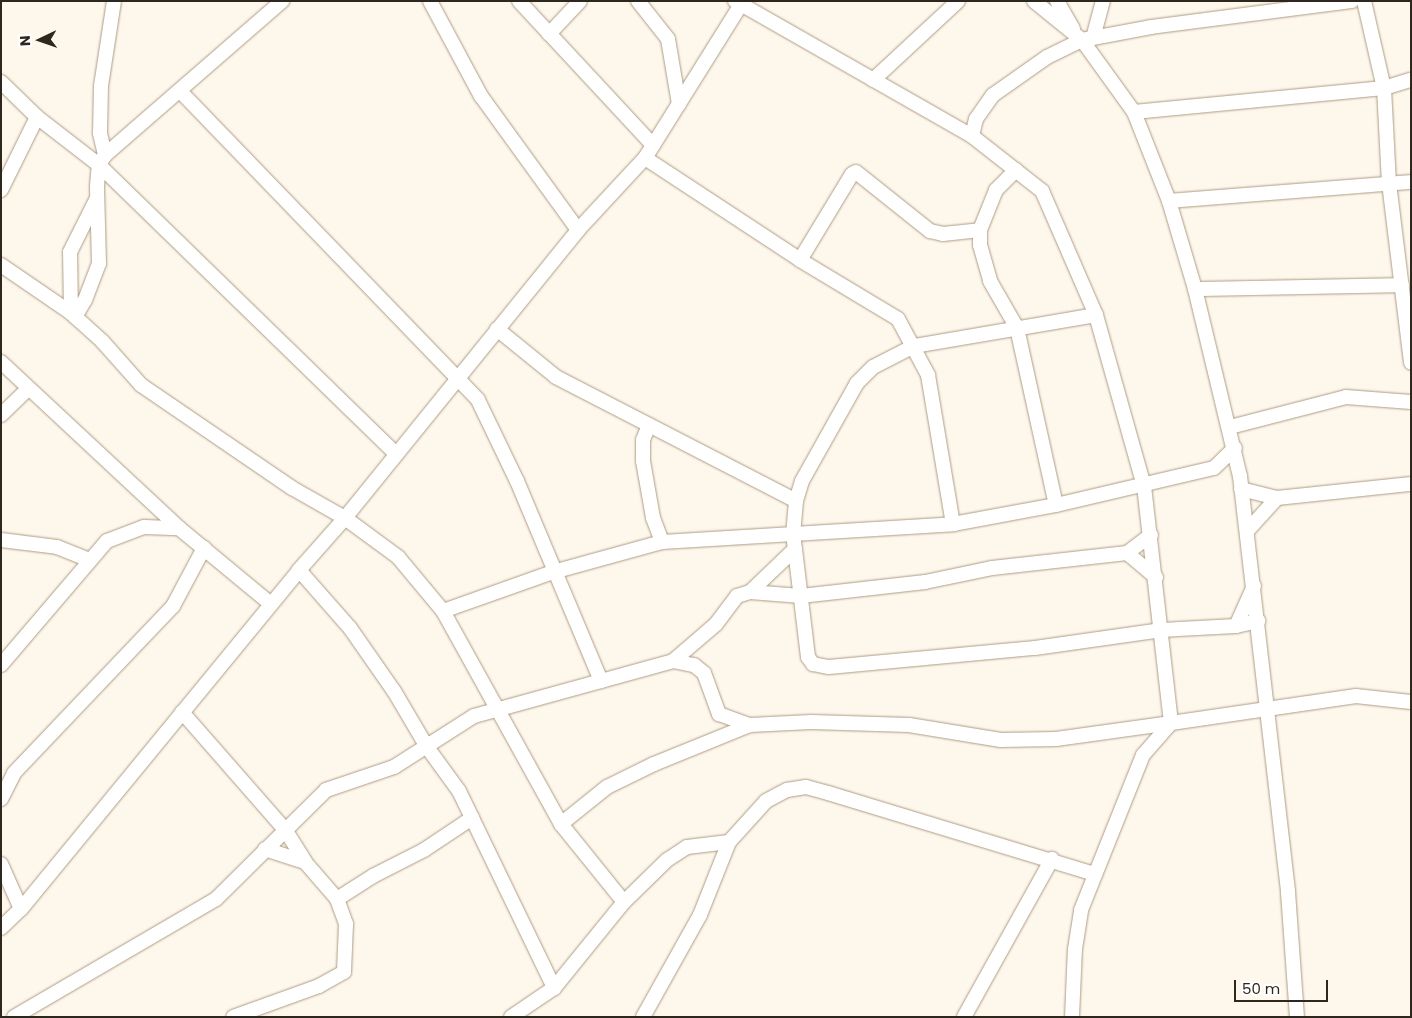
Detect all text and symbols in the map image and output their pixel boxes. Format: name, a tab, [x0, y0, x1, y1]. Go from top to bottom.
north arrow	[15, 15, 65, 65]
text: N	[15, 35, 35, 47]
scale bar	[1237, 970, 1331, 1002]
text: 50 m	[1242, 978, 1280, 999]

